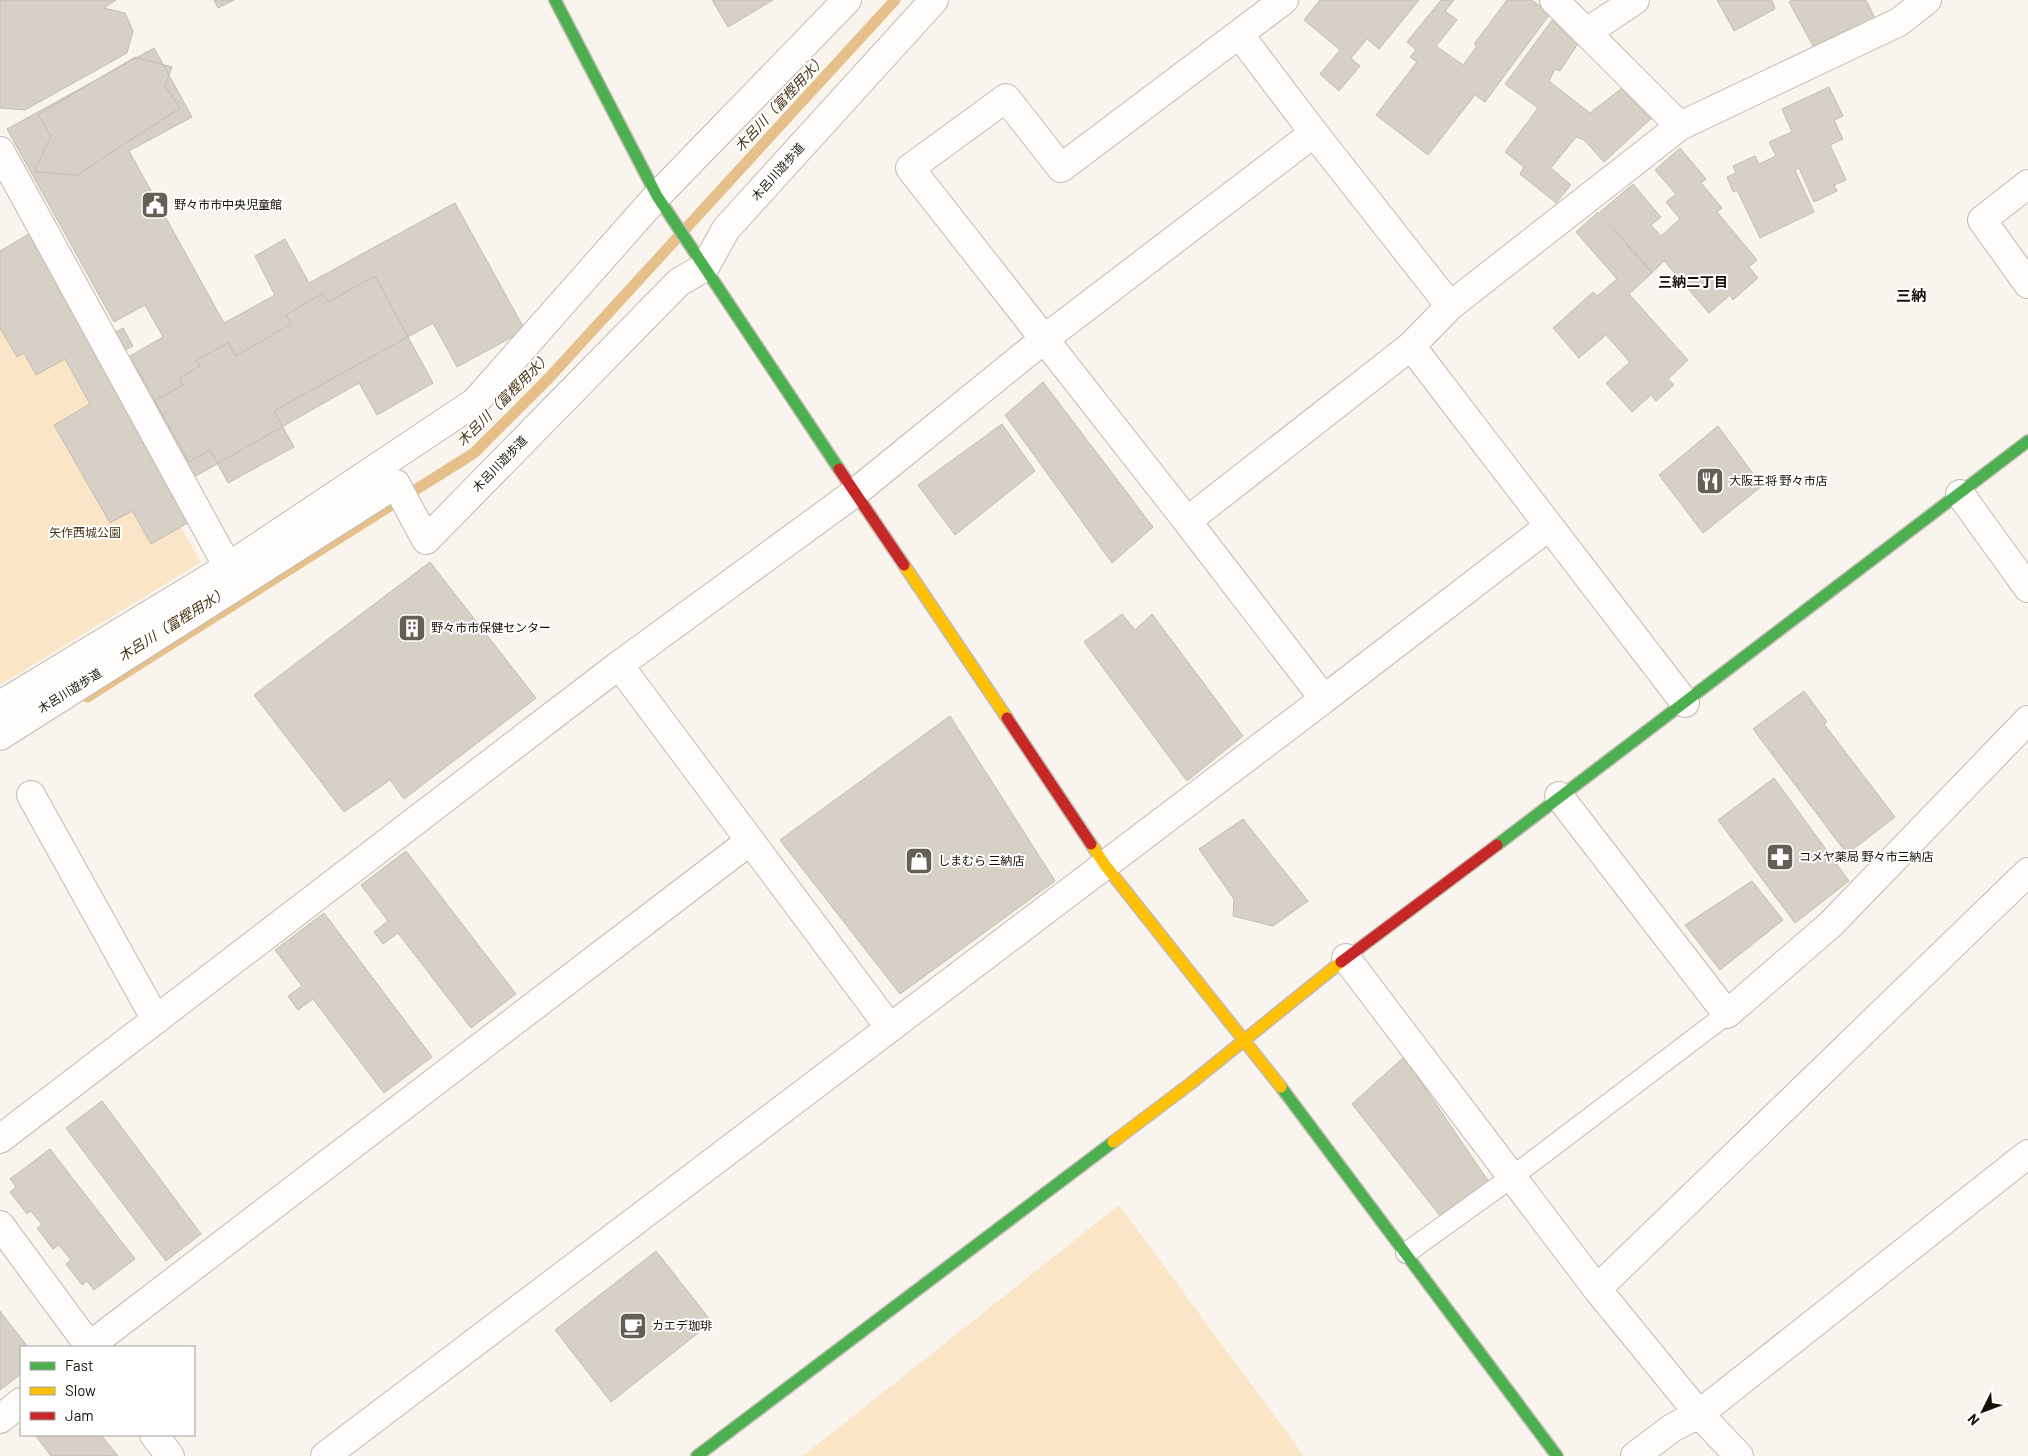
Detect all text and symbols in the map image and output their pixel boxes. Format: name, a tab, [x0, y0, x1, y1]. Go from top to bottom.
water label: 木呂川（富樫用水）	[730, 51, 829, 155]
street label: 木呂川遊歩道	[748, 140, 807, 203]
public building icon: 野々市市中央児童館	[140, 190, 170, 220]
place label: 野々市市中央児童館	[174, 197, 282, 211]
district label: 三納二丁目	[1658, 273, 1728, 290]
district label: 三納	[1896, 286, 1926, 304]
water label: 木呂川（富樫用水）	[453, 348, 554, 449]
street label: 木呂川遊歩道	[469, 433, 529, 494]
restaurant icon: 大阪王将 野々市店	[1695, 466, 1725, 496]
place label: 大阪王将 野々市店	[1729, 473, 1827, 487]
park label: 矢作西城公園	[49, 525, 121, 539]
water label: 木呂川（富樫用水）	[115, 583, 231, 664]
building icon: 野々市市保健センター	[397, 613, 427, 643]
place label: 野々市市保健センター	[431, 620, 551, 634]
street label: 木呂川遊歩道	[35, 665, 104, 715]
pharmacy icon: コメヤ薬局 野々市三納店	[1765, 842, 1795, 872]
shop icon: しまむら 三納店	[904, 846, 934, 876]
place label: コメヤ薬局 野々市三納店	[1799, 849, 1933, 863]
place label: しまむら 三納店	[938, 853, 1024, 867]
cafe icon: カエデ珈琲	[618, 1311, 648, 1341]
place label: カエデ珈琲	[652, 1318, 712, 1332]
legend	[20, 1346, 195, 1436]
text: Fast	[65, 1356, 93, 1374]
text: Slow	[65, 1381, 96, 1399]
north arrow	[1958, 1386, 2008, 1436]
text: Jam	[65, 1406, 94, 1424]
text: N	[1964, 1411, 1982, 1429]

